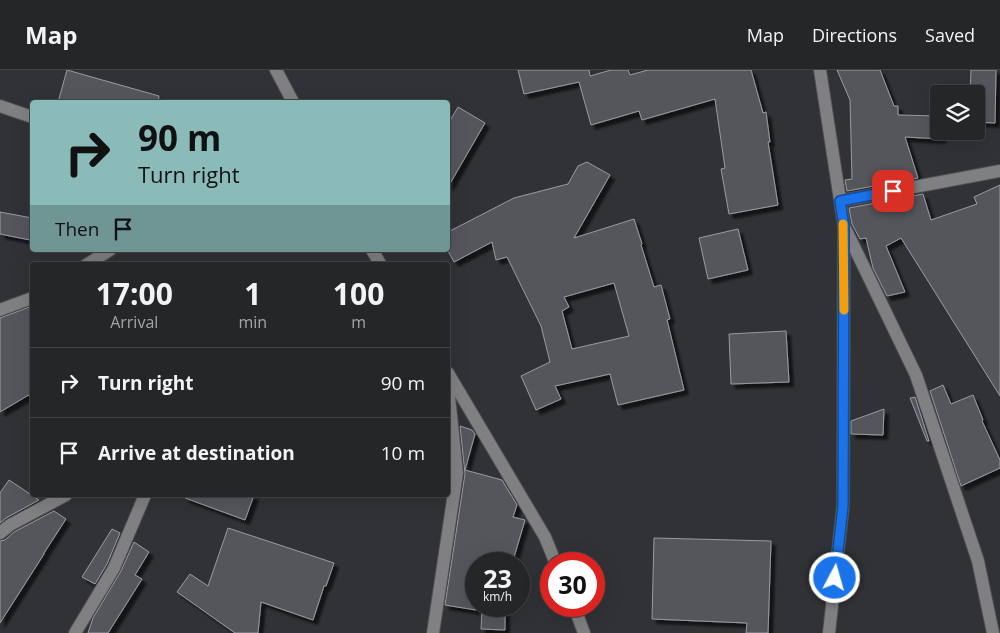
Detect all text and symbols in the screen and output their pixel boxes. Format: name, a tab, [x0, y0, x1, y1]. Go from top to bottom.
text: Map	[25, 18, 77, 51]
text: Map	[747, 23, 784, 47]
text: Directions	[812, 23, 897, 47]
text: Saved	[925, 23, 975, 47]
map controls	[930, 85, 985, 140]
button: layers	[930, 85, 985, 140]
text: 90 m	[138, 114, 221, 161]
icon: right	[55, 120, 120, 185]
text: Turn right	[138, 159, 240, 189]
pin	[872, 170, 914, 212]
icon: arrive	[879, 177, 907, 205]
icon: arrive	[109, 215, 137, 243]
text: Then	[55, 216, 99, 242]
text: 17:00	[96, 273, 173, 314]
text: 1	[244, 273, 261, 314]
text: 100	[333, 273, 384, 314]
text: Arrival	[110, 311, 158, 333]
text: min	[239, 311, 267, 333]
text: m	[351, 311, 366, 333]
icon: right	[55, 369, 83, 397]
text: Turn right	[98, 370, 193, 396]
text: 90 m	[381, 370, 425, 396]
icon: arrive	[55, 439, 83, 467]
text: Arrive at destination	[98, 440, 295, 466]
text: 10 m	[381, 440, 425, 466]
position arrow	[808, 551, 860, 603]
speed limit sign: 30	[540, 552, 605, 617]
text: 23	[483, 561, 512, 595]
text: km/h	[483, 588, 512, 605]

